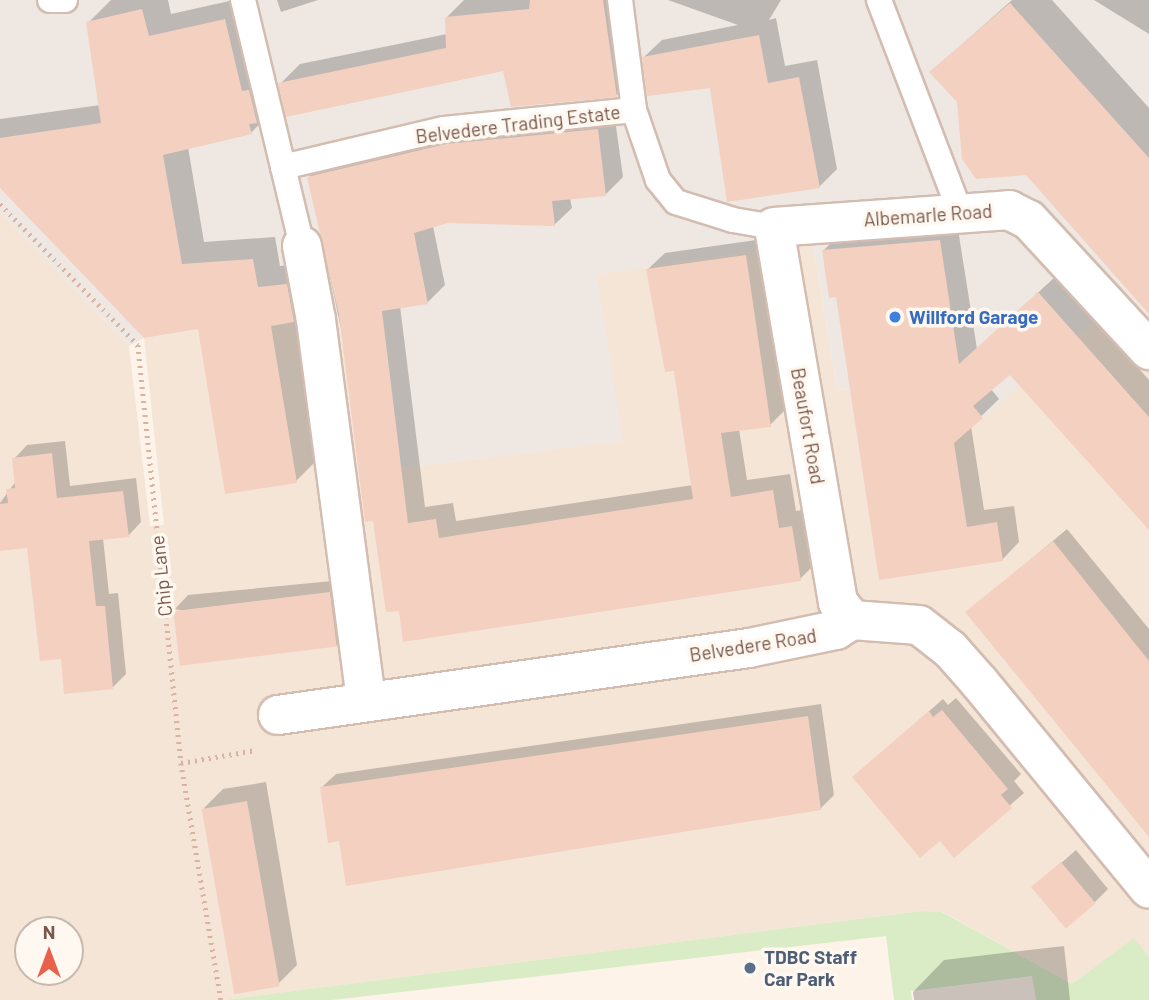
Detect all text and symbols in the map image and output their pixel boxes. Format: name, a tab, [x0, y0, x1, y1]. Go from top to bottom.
street label: Belvedere Trading Estate	[414, 100, 622, 148]
street label: Albemarle Road	[863, 199, 993, 231]
place label: Willford Garage	[909, 306, 1038, 328]
marker: Willford Garage	[887, 309, 903, 325]
street label: Beaufort Road	[787, 366, 829, 486]
street label: Chip Lane	[145, 534, 177, 618]
street label: Belvedere Road	[688, 624, 818, 666]
north arrow	[14, 916, 84, 986]
text: N	[43, 920, 55, 943]
place label: TDBC Staff Car Park	[764, 946, 857, 990]
marker: TDBC Staff Car Park	[742, 960, 758, 976]

